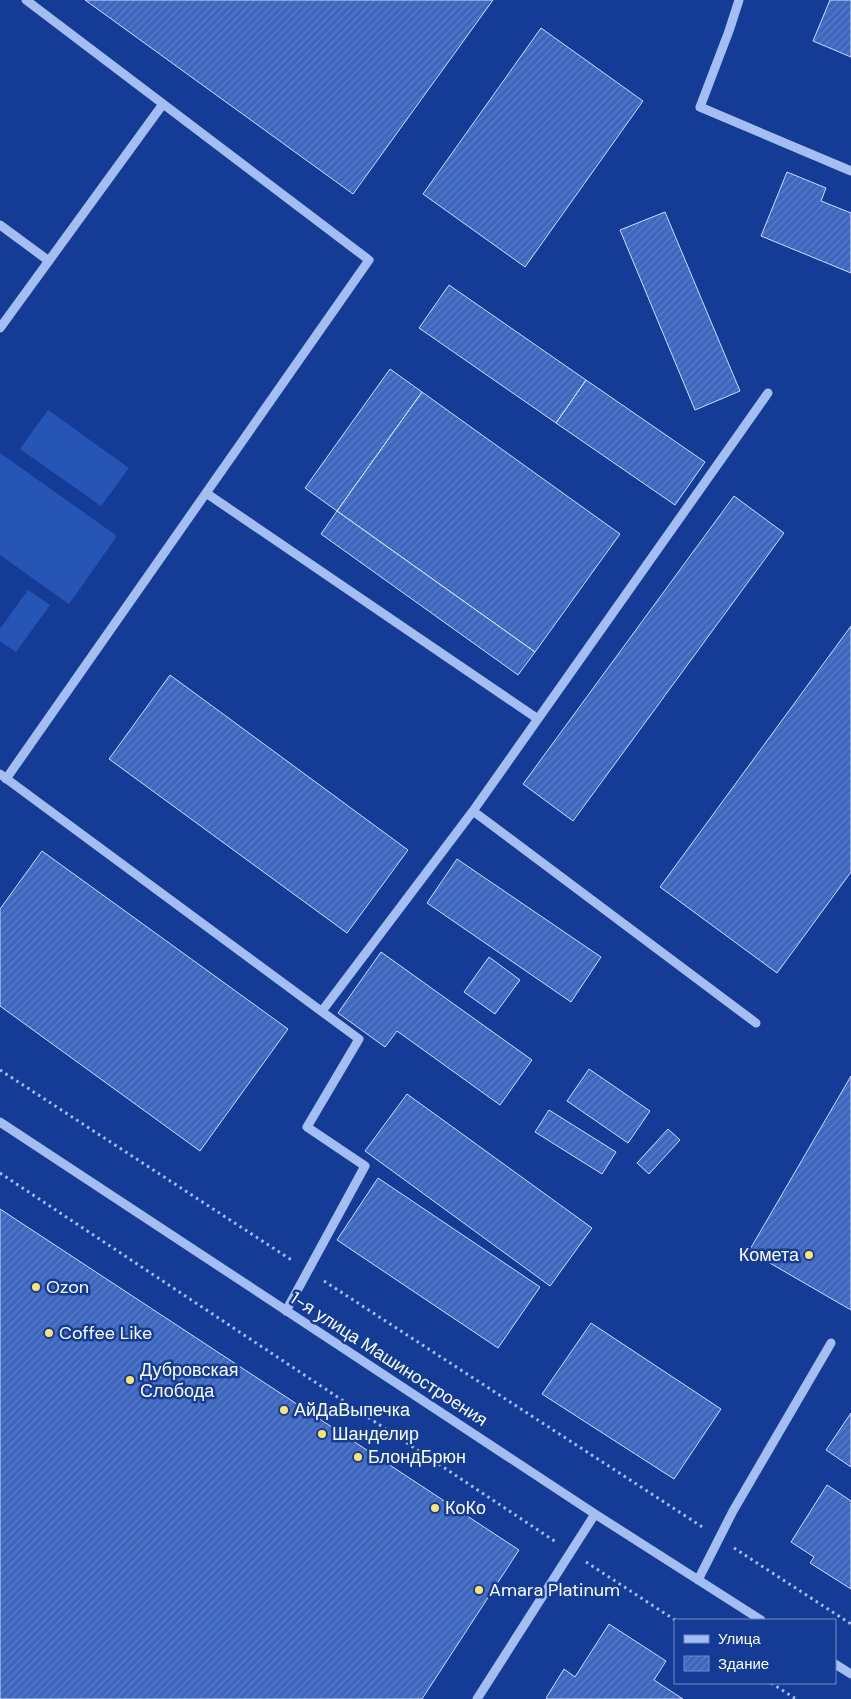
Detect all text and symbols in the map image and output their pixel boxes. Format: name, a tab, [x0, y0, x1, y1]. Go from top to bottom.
place label: Комета	[739, 1243, 800, 1267]
marker: Комета	[803, 1249, 815, 1261]
place label: Ozon	[46, 1275, 89, 1299]
marker: Ozon	[30, 1281, 42, 1293]
street label: 1-я улица Машиностроения	[286, 1286, 492, 1432]
place label: Coffee Like	[59, 1321, 152, 1345]
marker: Coffee Like	[43, 1327, 55, 1339]
place label: Дубровская Слобода	[140, 1358, 239, 1403]
marker: Дубровская Слобода	[124, 1374, 136, 1386]
place label: АйДаВыпечка	[294, 1398, 411, 1422]
marker: АйДаВыпечка	[278, 1404, 290, 1416]
place label: Шанделир	[332, 1422, 419, 1446]
marker: Шанделир	[316, 1428, 328, 1440]
place label: БлондБрюн	[368, 1445, 466, 1469]
marker: БлондБрюн	[352, 1451, 364, 1463]
place label: КоКо	[445, 1496, 486, 1520]
marker: КоКо	[429, 1502, 441, 1514]
place label: Amara Platinum	[489, 1578, 620, 1602]
marker: Amara Platinum	[473, 1584, 485, 1596]
legend	[674, 1619, 836, 1684]
text: Улица	[718, 1629, 761, 1649]
text: Здание	[718, 1654, 769, 1674]

